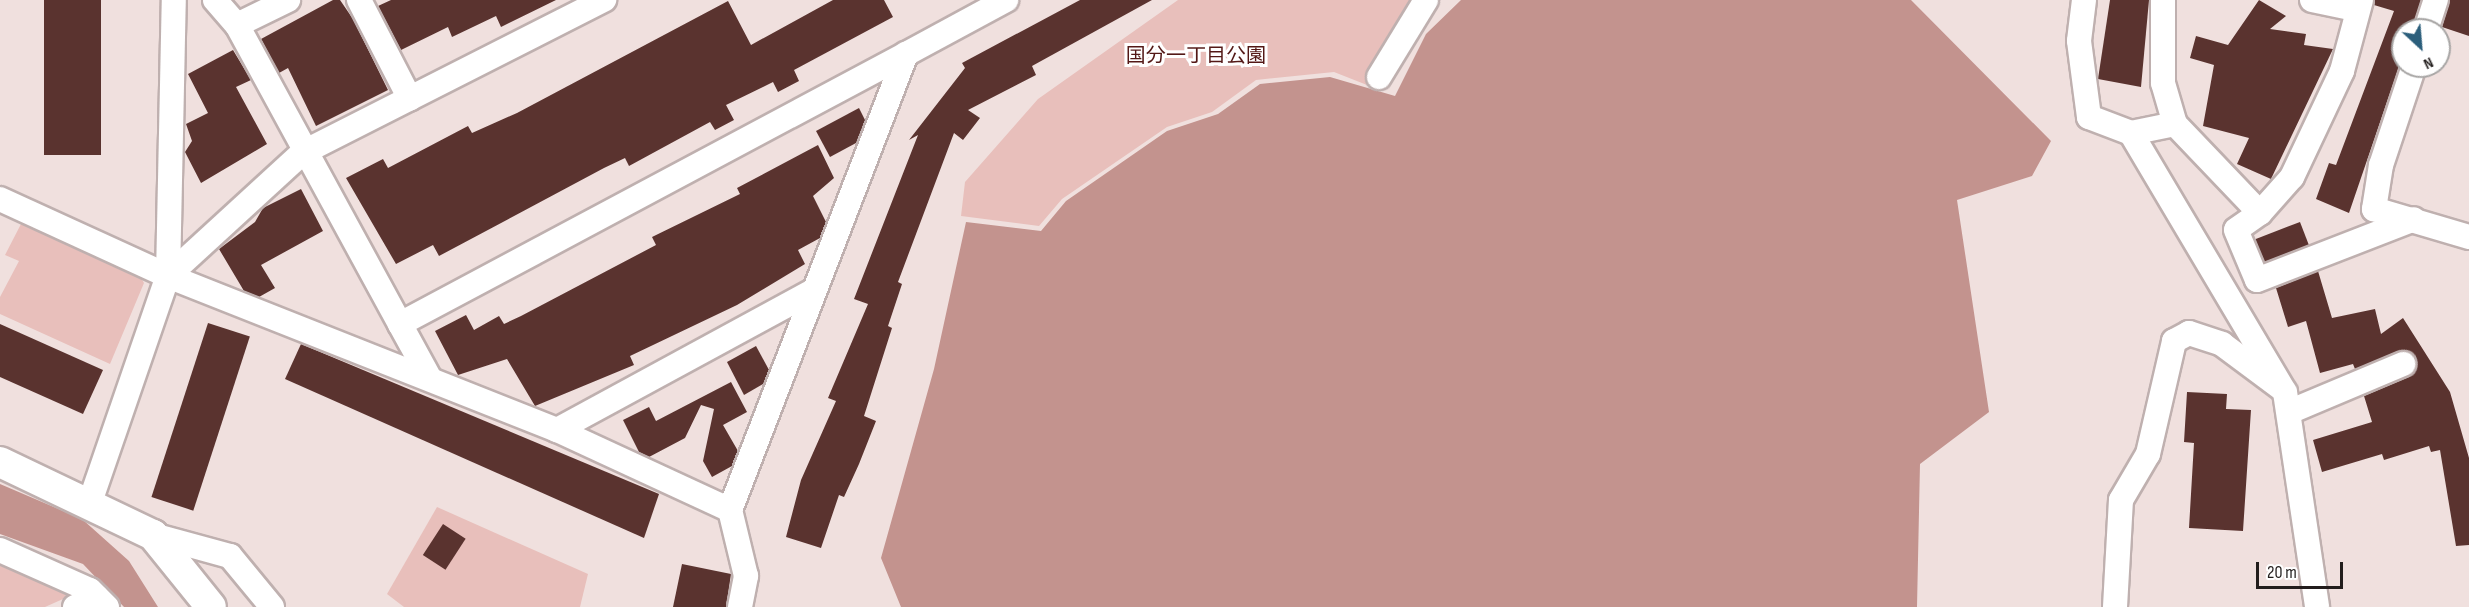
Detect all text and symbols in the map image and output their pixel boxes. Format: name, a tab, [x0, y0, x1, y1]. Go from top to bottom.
north arrow	[2391, 18, 2451, 78]
park label: 国分一丁目公園	[1126, 44, 1266, 68]
text: N	[2420, 52, 2436, 73]
scale bar	[2259, 550, 2346, 588]
text: 20 m	[2267, 562, 2297, 583]

